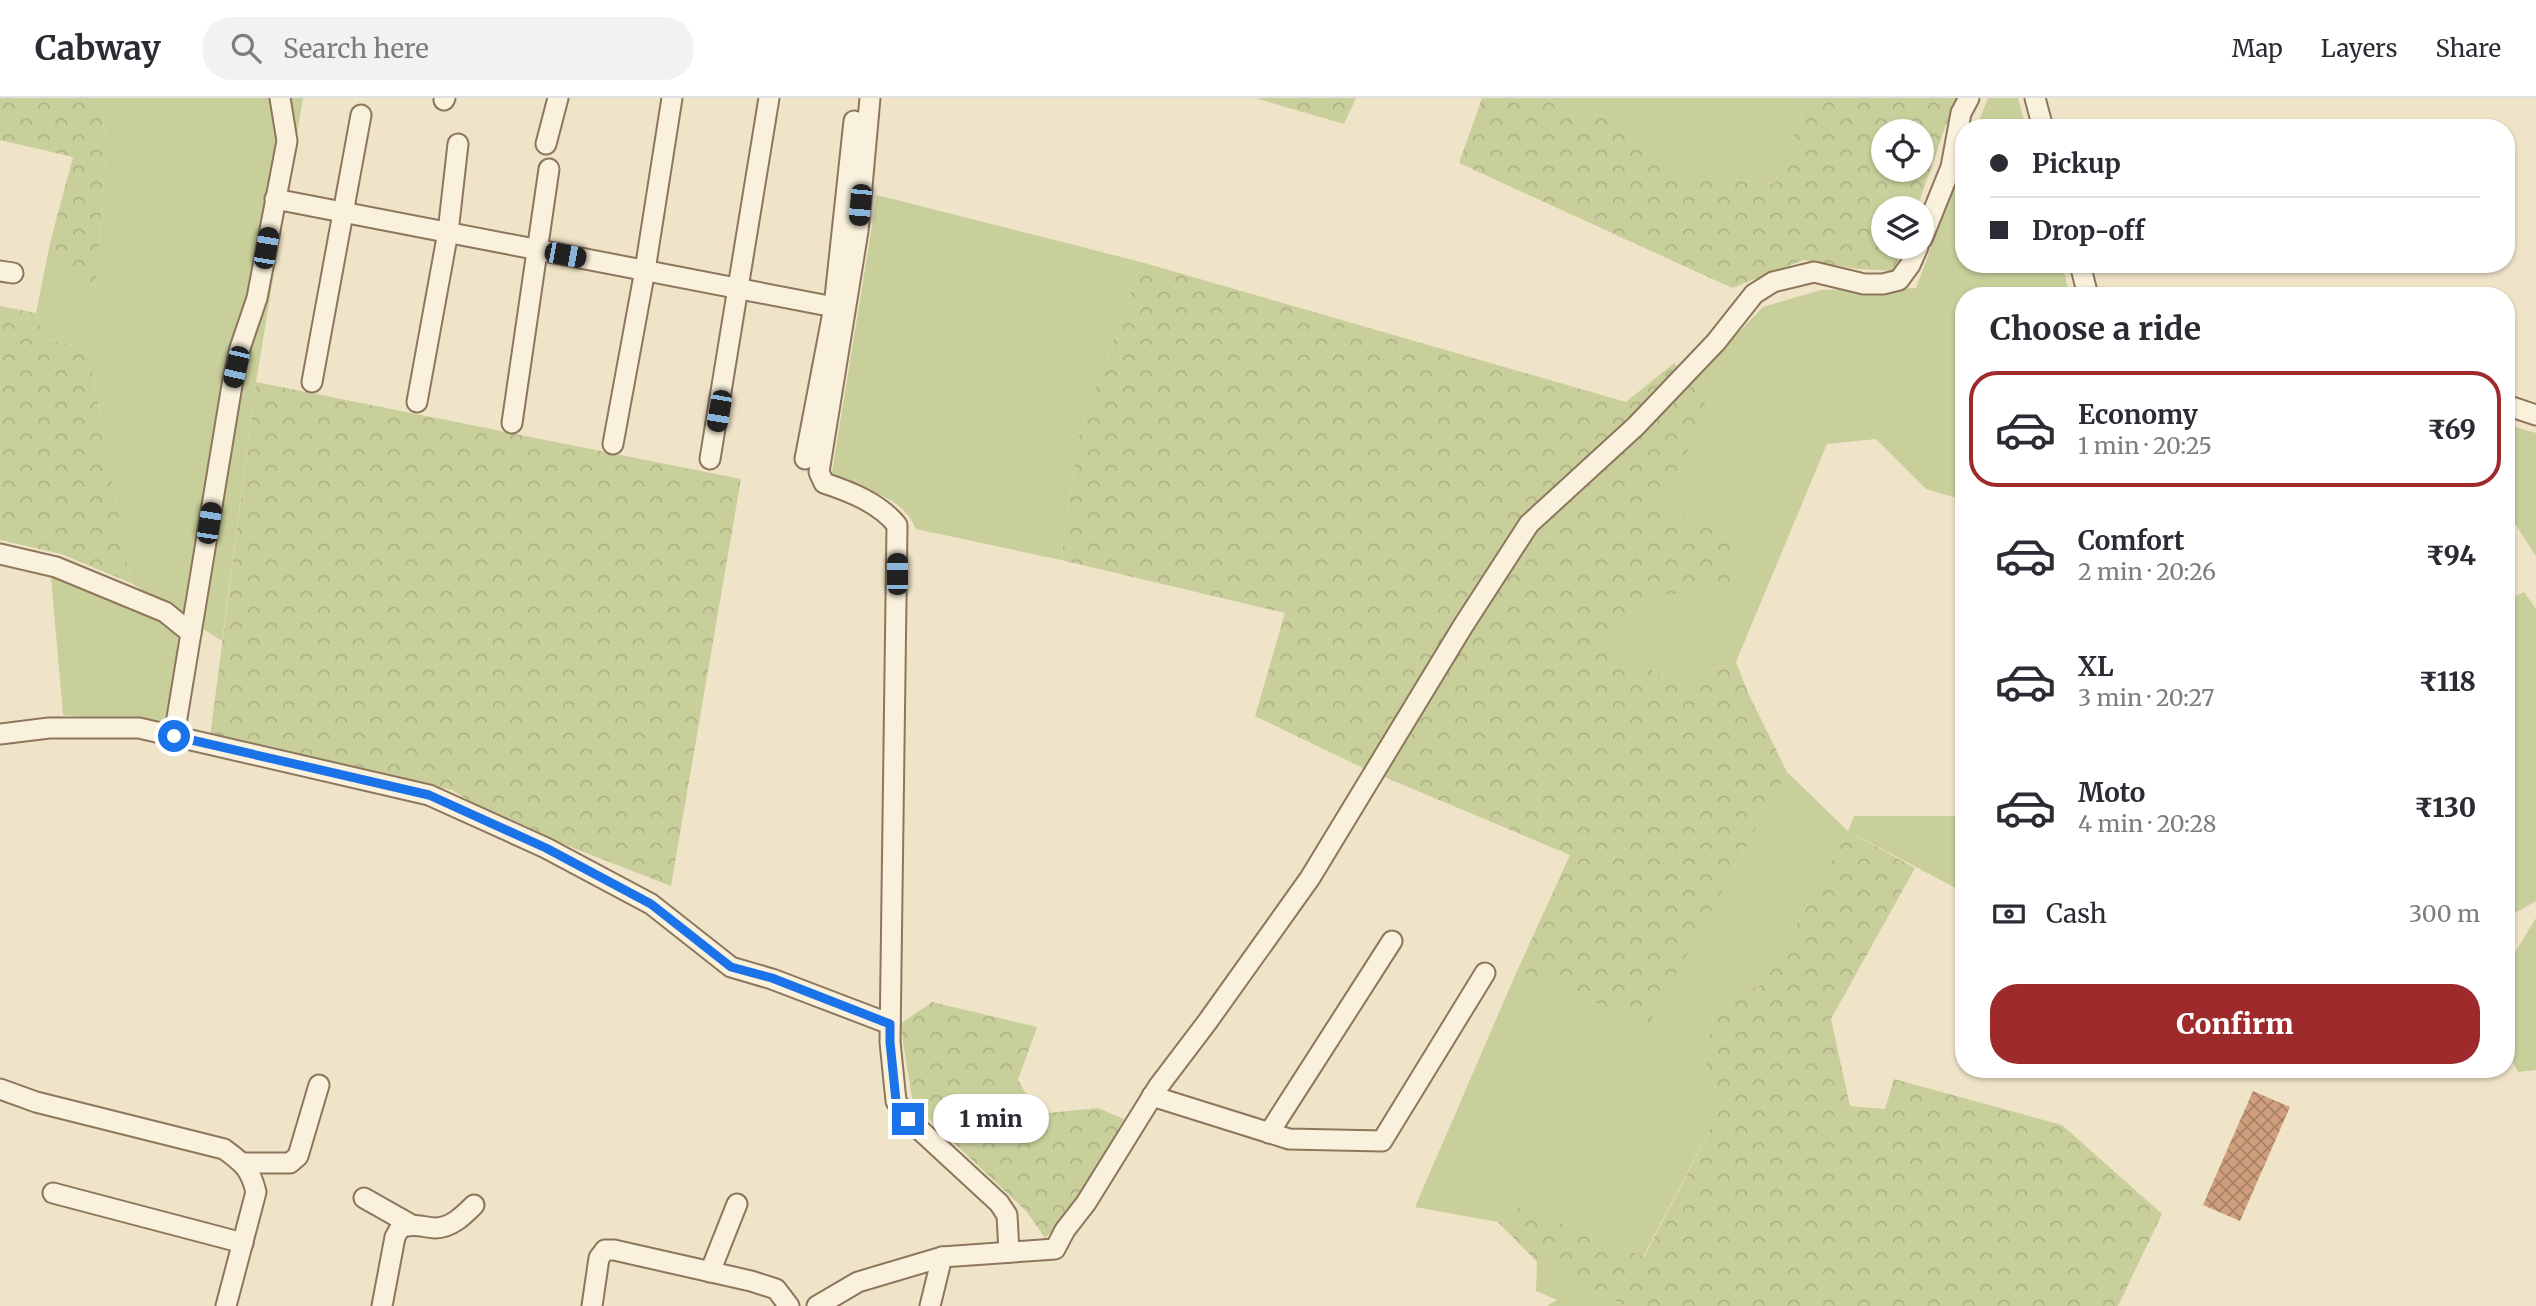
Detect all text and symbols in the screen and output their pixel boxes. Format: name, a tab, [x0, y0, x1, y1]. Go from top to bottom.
search box	[203, 17, 693, 80]
text: Cabway	[35, 28, 161, 69]
icon: search	[227, 29, 265, 67]
text: Search here	[283, 32, 429, 65]
text: Map	[2232, 33, 2283, 64]
text: Layers	[2321, 33, 2397, 64]
text: Share	[2435, 33, 2501, 64]
map controls	[1871, 119, 1934, 259]
button: locate	[1871, 119, 1934, 182]
text: Pickup	[2032, 147, 2121, 180]
car	[848, 183, 873, 227]
button: layers	[1871, 196, 1934, 259]
text: Drop-off	[2032, 214, 2145, 247]
car	[253, 225, 280, 271]
car	[543, 241, 588, 269]
text: Choose a ride	[1990, 309, 2201, 349]
car	[222, 344, 251, 390]
car	[706, 388, 733, 434]
icon: car	[1994, 398, 2057, 461]
text: Economy	[2078, 398, 2198, 431]
text: ₹69	[2427, 413, 2476, 446]
text: 1 min · 20:25	[2078, 431, 2212, 460]
car	[196, 501, 223, 545]
icon: car	[1994, 524, 2057, 587]
text: Comfort	[2078, 524, 2184, 557]
text: ₹94	[2426, 539, 2476, 572]
car	[887, 553, 908, 595]
text: 2 min · 20:26	[2078, 557, 2216, 586]
icon: car	[1994, 650, 2057, 713]
text: XL	[2078, 650, 2114, 683]
text: ₹118	[2419, 665, 2476, 698]
text: 3 min · 20:27	[2078, 683, 2214, 712]
route start	[158, 720, 190, 752]
icon: car	[1994, 776, 2057, 839]
text: Moto	[2078, 776, 2145, 809]
text: ₹130	[2414, 791, 2476, 824]
text: 4 min · 20:28	[2078, 809, 2217, 838]
icon: cash	[1990, 895, 2028, 933]
text: Cash	[2046, 897, 2107, 930]
text: 300 m	[2409, 899, 2480, 928]
button: Confirm	[1990, 984, 2480, 1064]
callout: 1 min	[932, 1094, 1048, 1144]
route end	[892, 1103, 924, 1135]
text: 1 min	[959, 1104, 1023, 1133]

